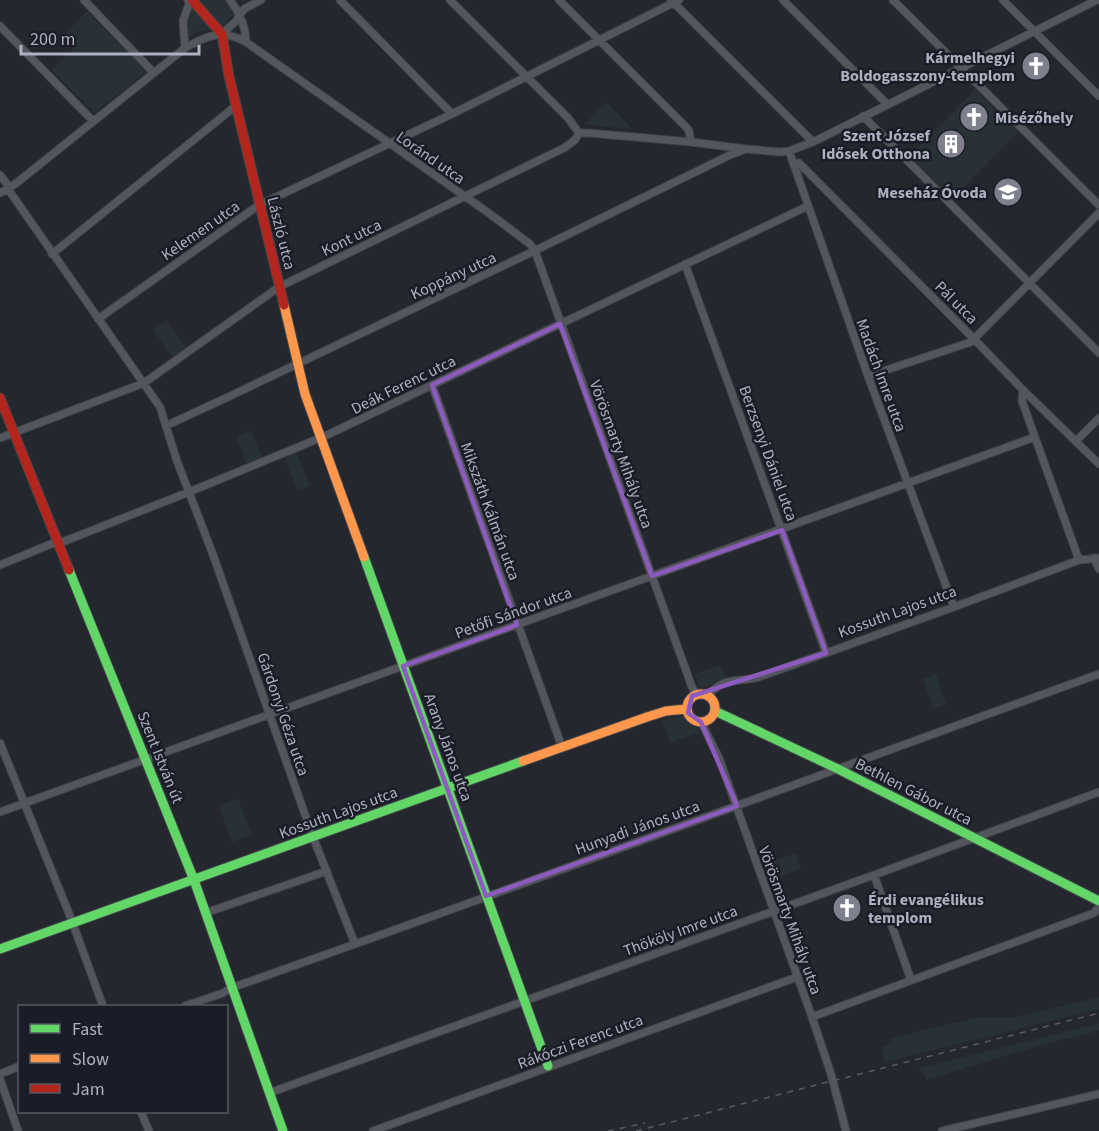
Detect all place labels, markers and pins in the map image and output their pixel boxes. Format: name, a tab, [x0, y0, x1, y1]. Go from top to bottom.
place label: Kármelhegyi Boldogasszony-templom	[840, 47, 1015, 87]
church icon: Kármelhegyi Boldogasszony-templom	[1020, 50, 1052, 82]
church icon: Misézőhely	[958, 101, 990, 133]
place label: Misézőhely	[995, 107, 1074, 129]
place label: Szent József Idősek Otthona	[821, 125, 931, 165]
building icon: Szent József Idősek Otthona	[935, 128, 967, 160]
school or university icon: Meseház Óvoda	[992, 176, 1024, 208]
place label: Meseház Óvoda	[877, 182, 987, 204]
place label: Érdi evangélikus templom	[868, 889, 984, 929]
church icon: Érdi evangélikus templom	[831, 892, 863, 924]

